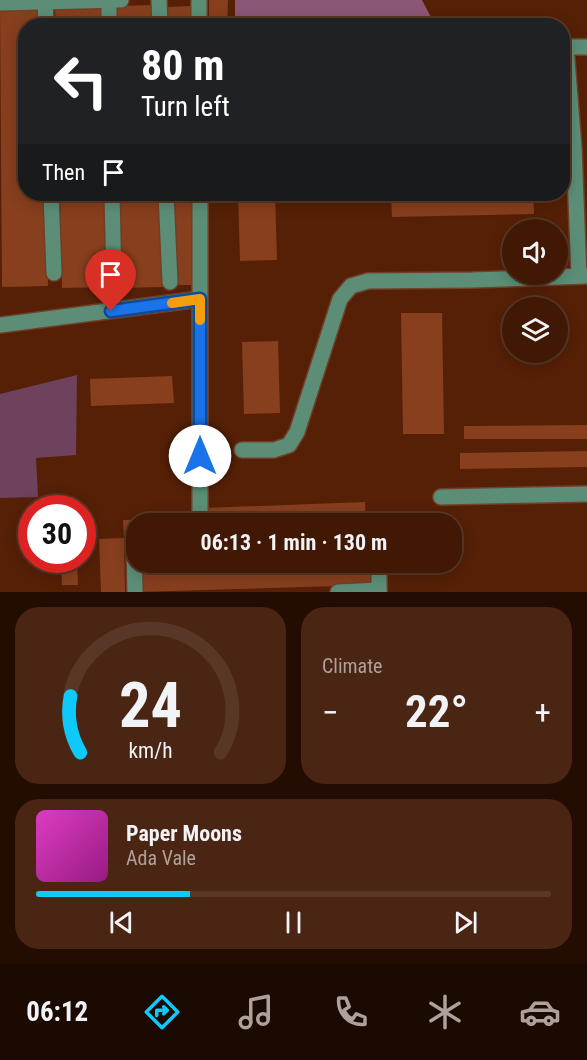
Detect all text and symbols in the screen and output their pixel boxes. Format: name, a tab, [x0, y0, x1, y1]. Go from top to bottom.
text: 80 m	[141, 41, 224, 90]
icon: left	[42, 42, 120, 120]
text: Turn left	[141, 91, 230, 123]
icon: arrive	[97, 156, 130, 189]
text: Then	[42, 160, 85, 185]
map controls	[502, 219, 568, 363]
button: sound	[502, 219, 568, 285]
pin	[85, 249, 136, 311]
icon: arrive	[94, 258, 127, 291]
button: layers	[502, 297, 568, 363]
position arrow	[168, 424, 232, 488]
speed limit sign: 30	[18, 495, 96, 573]
text: 06:13 · 1 min · 130 m	[201, 530, 387, 555]
text: Climate	[322, 654, 382, 678]
text: 24	[119, 669, 182, 742]
text: 22°	[405, 685, 468, 738]
text: −	[322, 693, 339, 732]
text: +	[535, 693, 551, 732]
text: km/h	[128, 738, 173, 763]
text: Paper Moons	[126, 821, 242, 846]
text: Ada Vale	[126, 846, 196, 870]
icon: previous	[105, 906, 138, 939]
icon: pause	[277, 906, 310, 939]
icon: next	[449, 906, 482, 939]
icon: directions	[141, 991, 183, 1033]
icon: music	[235, 991, 277, 1033]
icon: phone	[330, 991, 372, 1033]
icon: climate	[424, 991, 466, 1033]
icon: car	[519, 991, 561, 1033]
text: 06:12	[26, 996, 88, 1028]

